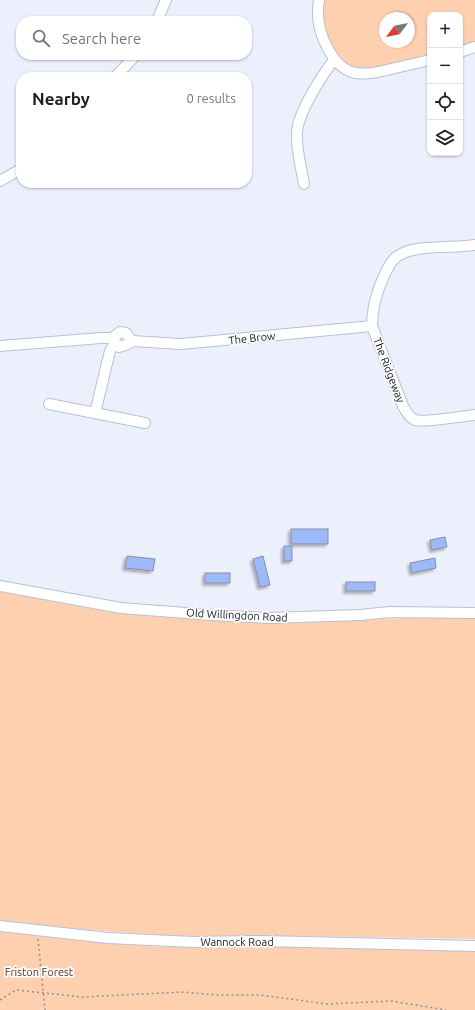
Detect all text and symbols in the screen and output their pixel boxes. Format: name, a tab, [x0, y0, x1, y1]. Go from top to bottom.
north arrow	[379, 12, 415, 48]
map controls	[427, 12, 463, 156]
button: +	[427, 12, 463, 48]
search box	[16, 16, 252, 60]
icon: search	[30, 27, 52, 49]
text: Search here	[62, 30, 141, 47]
button: −	[427, 48, 463, 84]
button: locate	[427, 84, 463, 120]
text: Nearby	[32, 89, 90, 108]
text: 0 results	[186, 91, 236, 105]
button: layers	[427, 120, 463, 156]
street label: The Brow	[228, 330, 277, 346]
street label: The Ridgeway	[371, 336, 407, 405]
street label: Old Willingdon Road	[186, 606, 288, 624]
street label: Wannock Road	[200, 936, 274, 948]
park label: Friston Forest	[5, 966, 74, 978]

